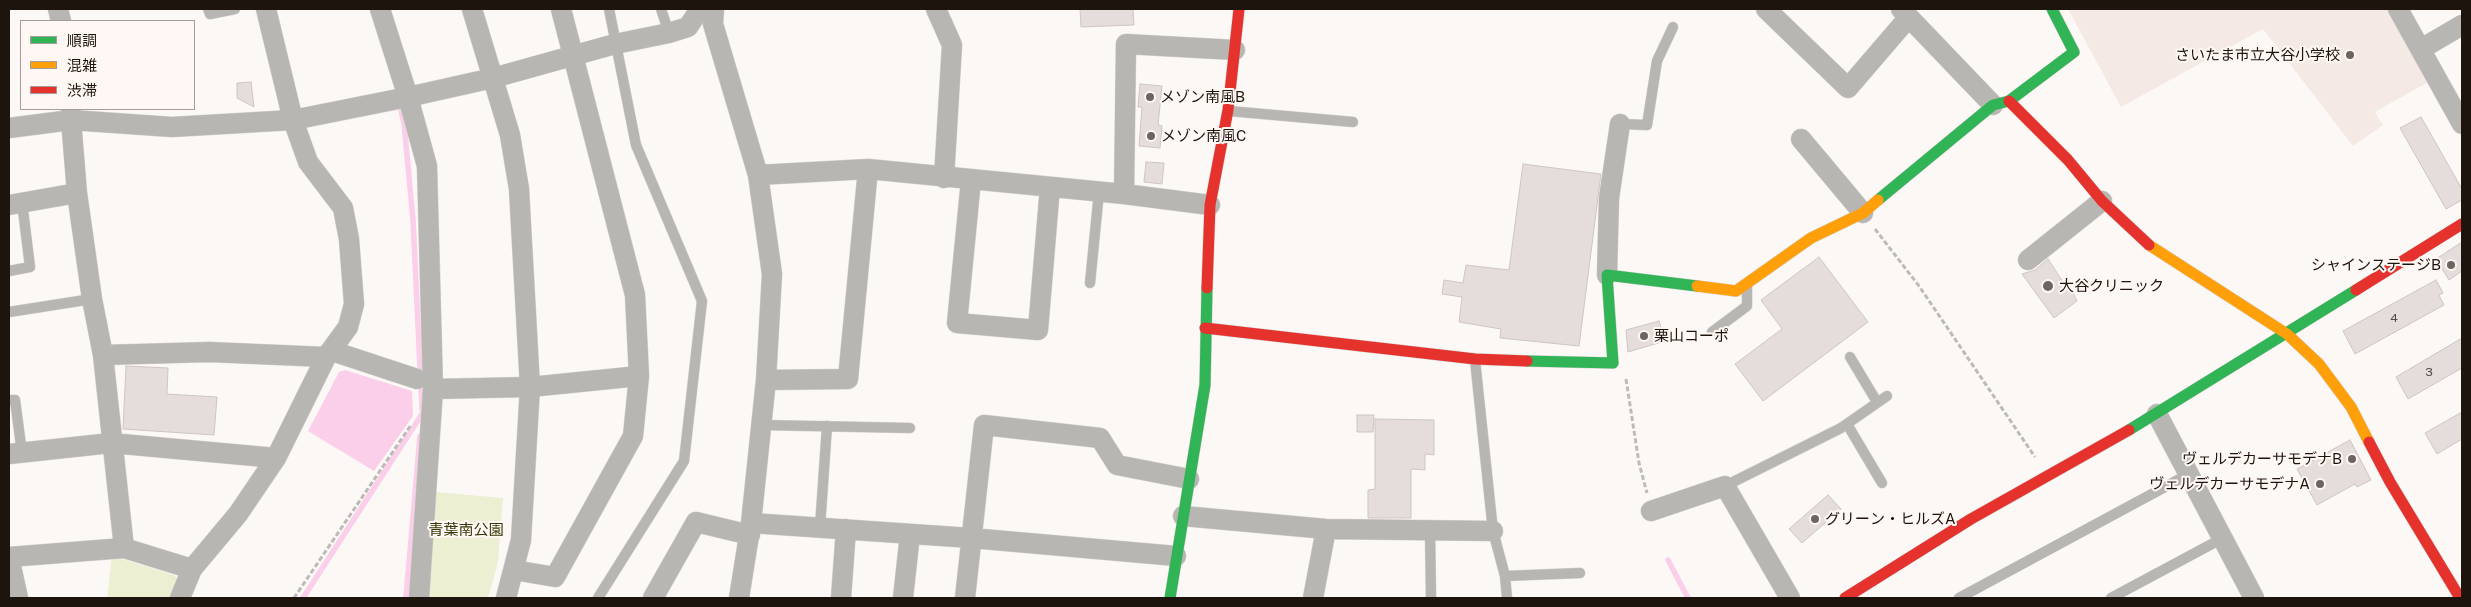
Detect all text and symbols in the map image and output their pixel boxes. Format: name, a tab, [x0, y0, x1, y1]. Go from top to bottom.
legend	[20, 20, 195, 110]
text: 順調	[67, 32, 97, 49]
place label: さいたま市立大谷小学校	[2175, 46, 2340, 64]
marker: さいたま市立大谷小学校	[2344, 49, 2356, 61]
text: 混雑	[67, 57, 97, 74]
text: 渋滞	[67, 82, 97, 99]
place label: メゾン南風B	[1160, 88, 1245, 106]
marker: メゾン南風B	[1144, 91, 1156, 103]
place label: メゾン南風C	[1161, 127, 1246, 145]
marker: メゾン南風C	[1145, 130, 1157, 142]
place label: シャインステージB	[2311, 256, 2441, 274]
marker: シャインステージB	[2445, 259, 2457, 271]
place label: 大谷クリニック	[2059, 277, 2164, 295]
marker: 大谷クリニック	[2041, 279, 2055, 293]
house number: 4	[2390, 311, 2398, 325]
place label: 栗山コーポ	[1654, 327, 1729, 345]
marker: 栗山コーポ	[1638, 330, 1650, 342]
house number: 3	[2425, 365, 2433, 379]
place label: ヴェルデカーサモデナB	[2182, 450, 2342, 468]
marker: ヴェルデカーサモデナB	[2346, 453, 2358, 465]
place label: ヴェルデカーサモデナA	[2149, 475, 2310, 493]
marker: ヴェルデカーサモデナA	[2314, 478, 2326, 490]
place label: グリーン・ヒルズA	[1825, 510, 1956, 528]
marker: グリーン・ヒルズA	[1809, 513, 1821, 525]
park label: 青葉南公園	[429, 521, 503, 539]

